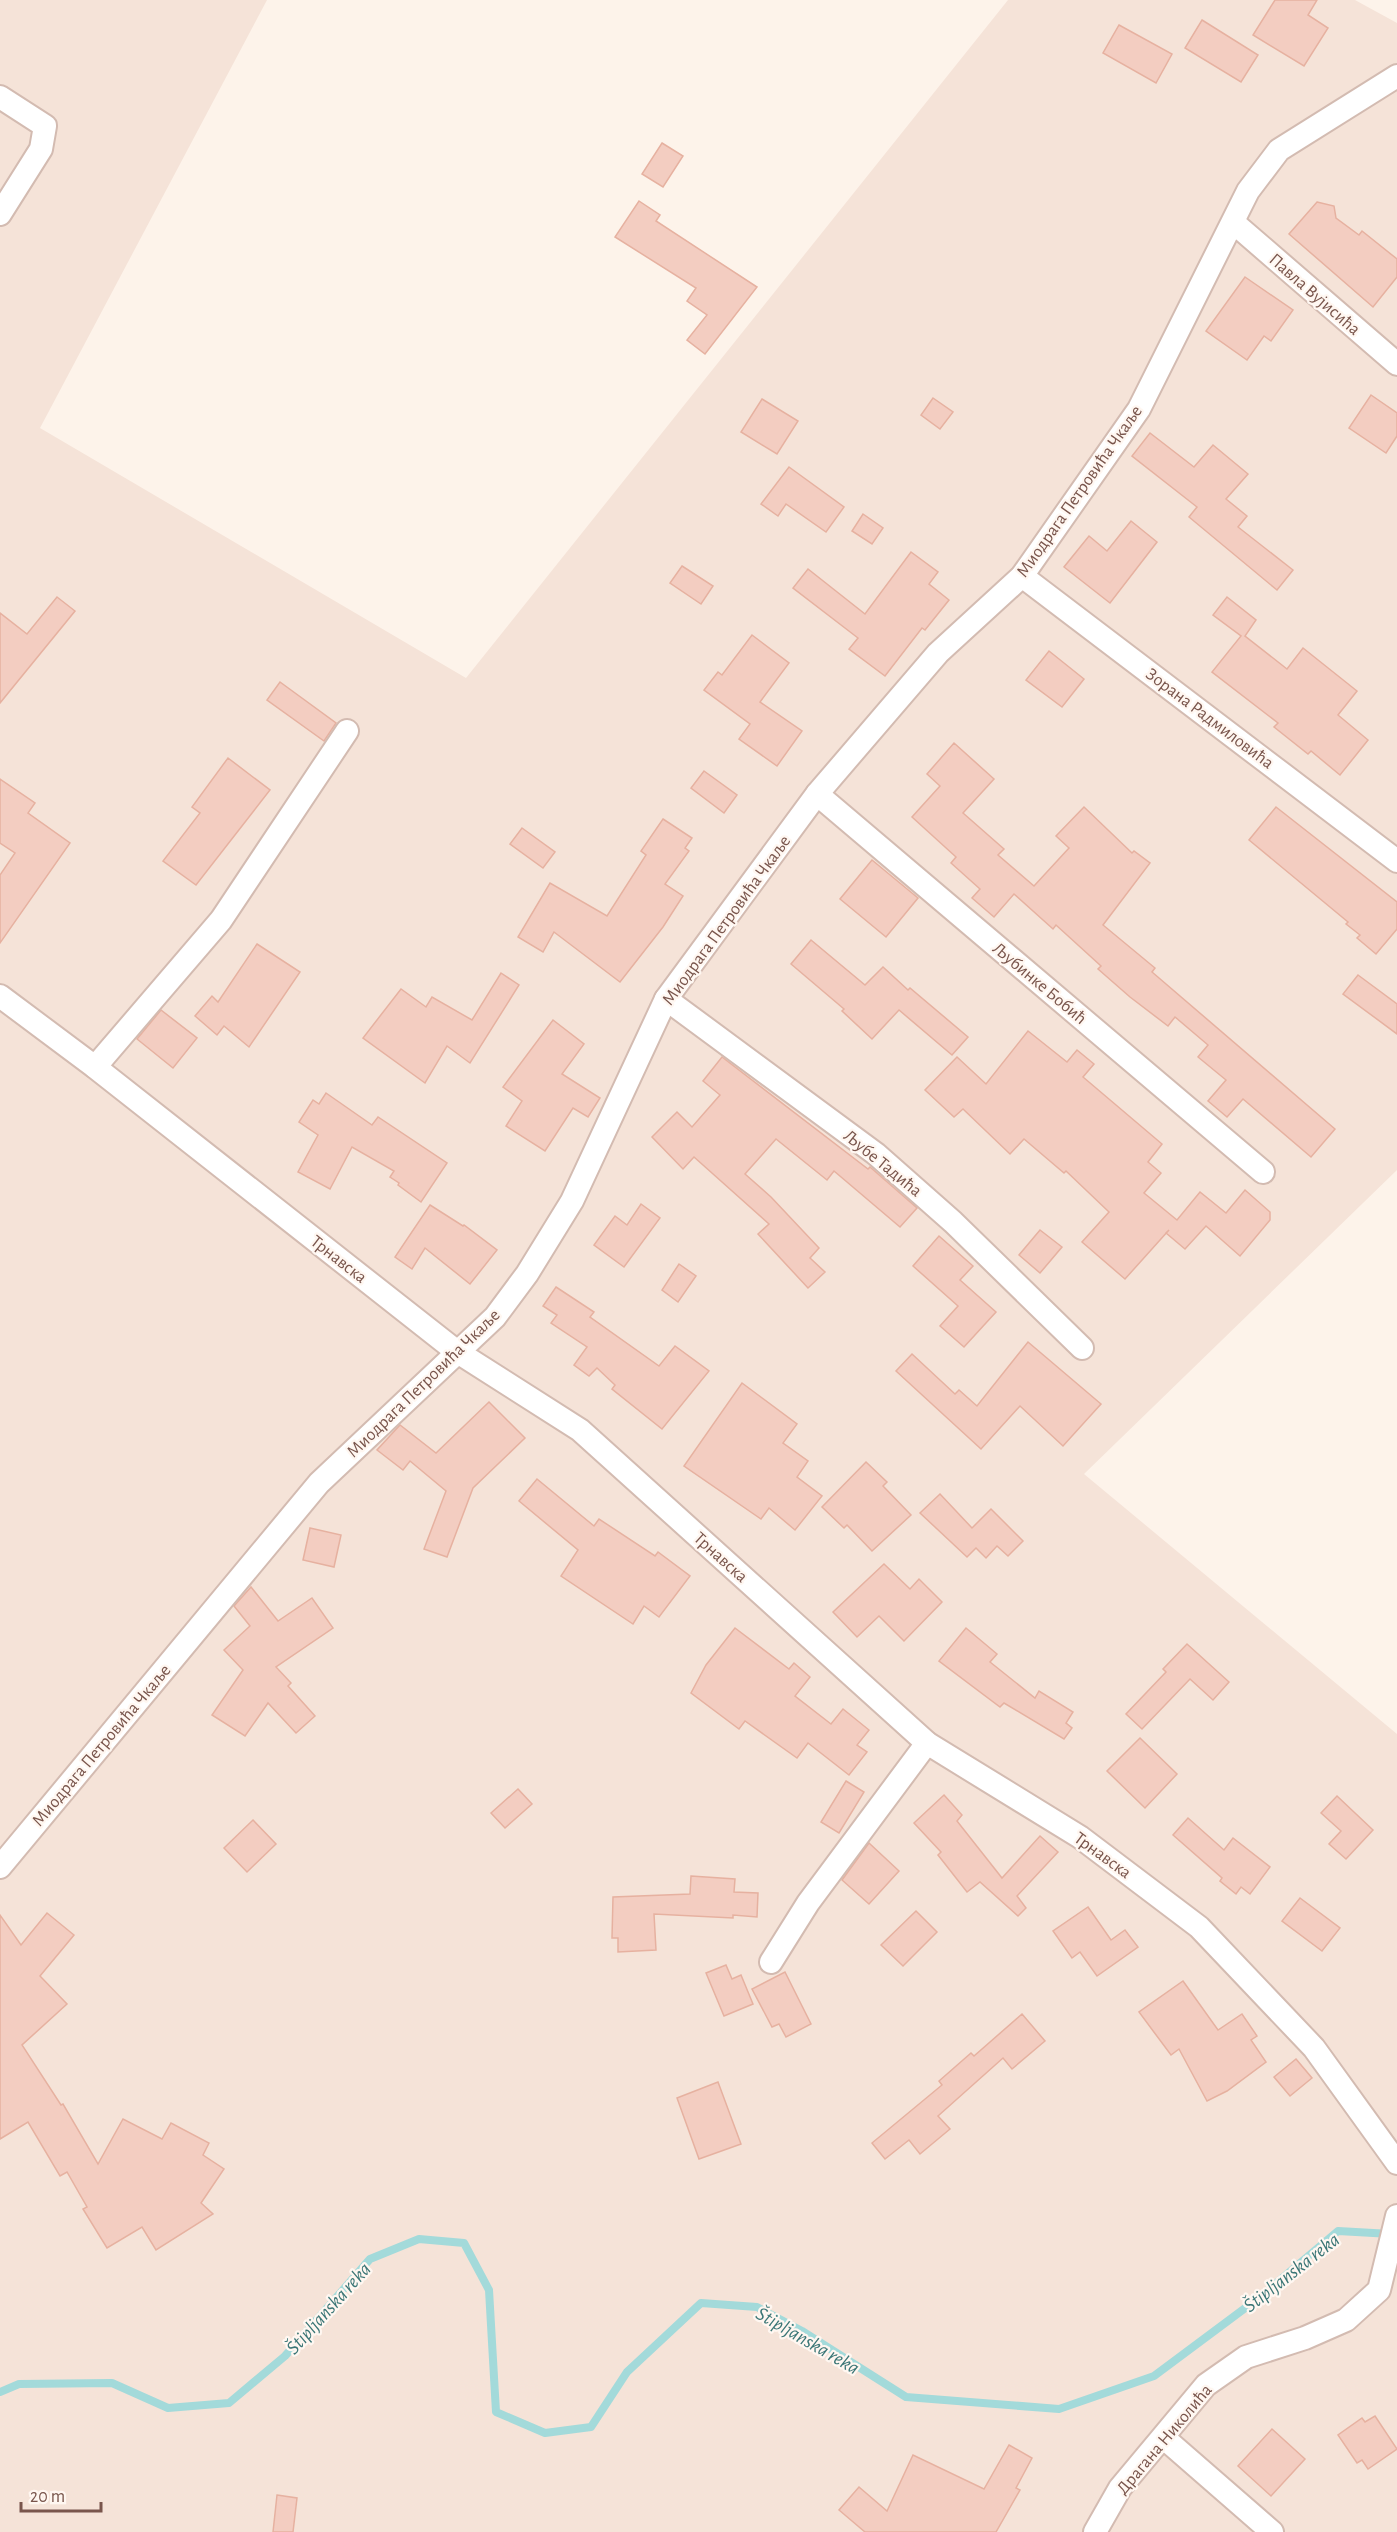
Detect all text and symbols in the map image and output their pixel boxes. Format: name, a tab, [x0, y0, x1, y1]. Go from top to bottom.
street label: Павла Вујисића	[1265, 251, 1363, 339]
street label: Миодрага Петровића Чкаље	[1014, 402, 1146, 581]
street label: Зорана Радмиловића	[1142, 665, 1277, 773]
street label: Миодрага Петровића Чкаље	[659, 832, 794, 1009]
street label: Љубинке Бобић	[989, 939, 1090, 1028]
street label: Љубе Тадића	[840, 1126, 925, 1201]
street label: Трнавска	[307, 1233, 370, 1287]
street label: Миодрага Петровића Чкаље	[344, 1306, 504, 1461]
street label: Трнавска	[690, 1529, 751, 1586]
street label: Миодрага Петровића Чкаље	[29, 1661, 175, 1830]
street label: Трнавска	[1071, 1829, 1134, 1882]
water label: Štipljanska reka	[1239, 2229, 1343, 2316]
water label: Štipljanska reka	[282, 2258, 375, 2358]
water label: Štipljanska reka	[753, 2302, 863, 2378]
street label: Драгана Николића	[1114, 2381, 1216, 2498]
scale bar	[21, 2475, 100, 2513]
text: 20 m	[30, 2488, 65, 2506]

